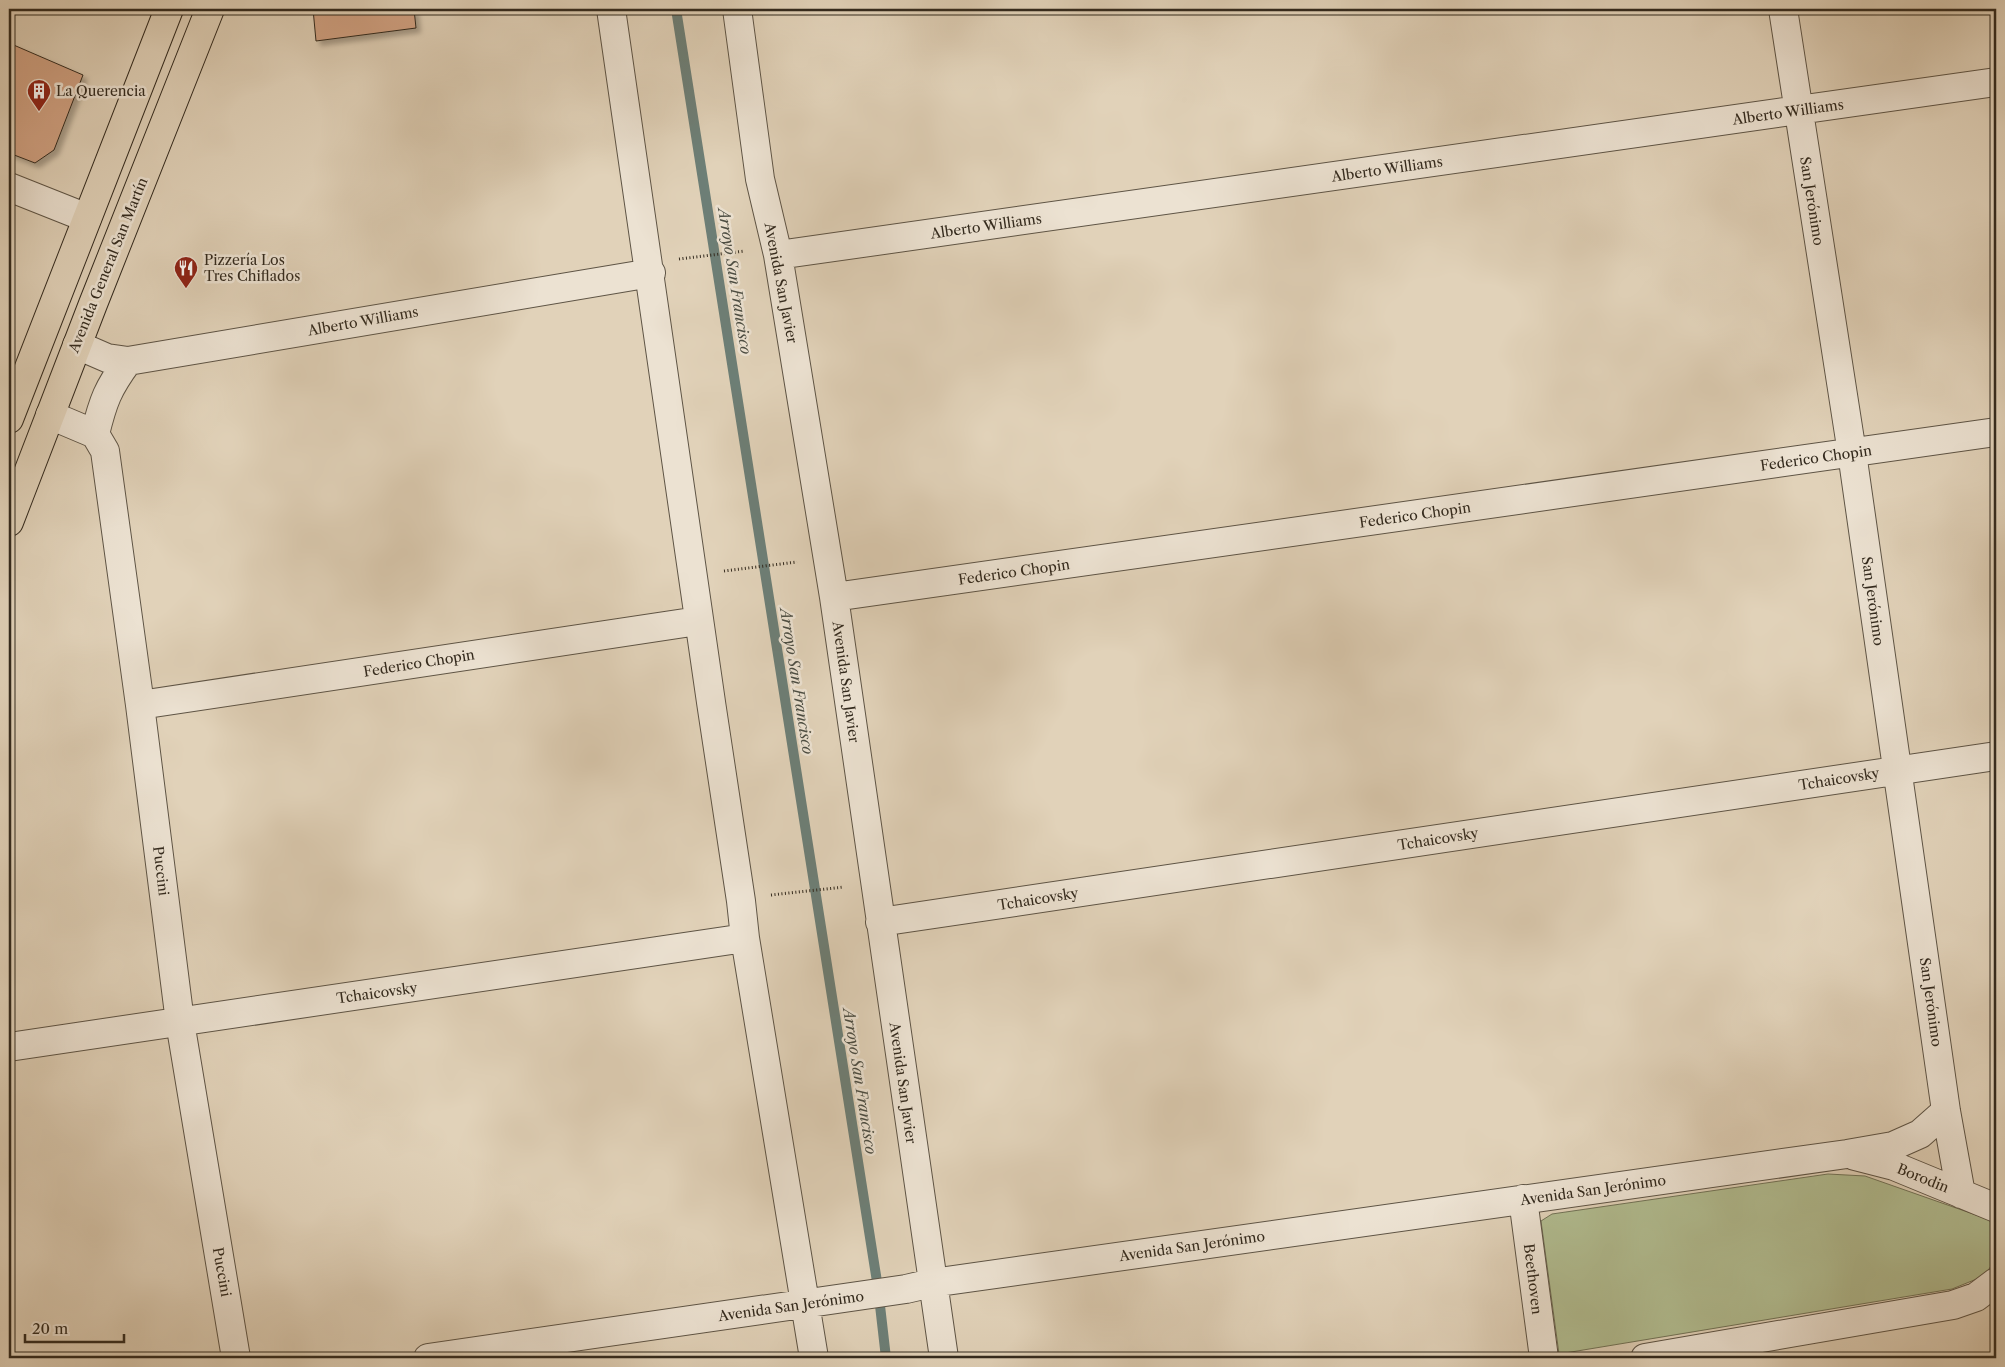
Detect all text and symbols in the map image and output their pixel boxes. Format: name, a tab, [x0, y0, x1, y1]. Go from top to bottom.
building icon: La Querencia	[26, 78, 52, 112]
place label: La Querencia	[56, 82, 146, 100]
street label: Alberto Williams	[1730, 95, 1845, 129]
street label: Alberto Williams	[1329, 152, 1444, 186]
street label: San Jerónimo	[1796, 155, 1828, 247]
street label: Avenida General San Martín	[64, 175, 152, 356]
water label: Arroyo San Francisco	[714, 205, 756, 355]
street label: Alberto Williams	[928, 209, 1043, 243]
street label: Avenida San Javier	[760, 220, 802, 345]
place label: Pizzería Los Tres Chiflados	[204, 251, 300, 285]
restaurant icon: Pizzería Los Tres Chiflados	[173, 255, 199, 289]
street label: Alberto Williams	[305, 302, 420, 340]
street label: Federico Chopin	[1759, 441, 1873, 475]
street label: Federico Chopin	[1358, 498, 1472, 532]
street label: Federico Chopin	[957, 555, 1071, 589]
street label: San Jerónimo	[1858, 555, 1888, 647]
water label: Arroyo San Francisco	[776, 605, 818, 755]
street label: Avenida San Javier	[828, 619, 863, 744]
street label: Federico Chopin	[362, 645, 476, 681]
street label: Tchaicovsky	[1797, 764, 1881, 794]
street label: Tchaicovsky	[1396, 824, 1480, 854]
street label: Puccini	[149, 845, 173, 897]
street label: Tchaicovsky	[996, 884, 1080, 914]
street label: San Jerónimo	[1916, 956, 1946, 1048]
street label: Tchaicovsky	[335, 978, 419, 1008]
water label: Arroyo San Francisco	[839, 1005, 881, 1155]
street label: Avenida San Javier	[885, 1020, 920, 1145]
street label: Borodin	[1894, 1159, 1952, 1197]
street label: Avenida San Jerónimo	[1518, 1171, 1667, 1209]
street label: Avenida San Jerónimo	[1117, 1227, 1266, 1265]
street label: Beethoven	[1520, 1243, 1546, 1316]
street label: Puccini	[209, 1246, 235, 1298]
street label: Avenida San Jerónimo	[716, 1287, 865, 1325]
scale bar	[25, 1312, 124, 1344]
text: 20 m	[32, 1319, 68, 1338]

